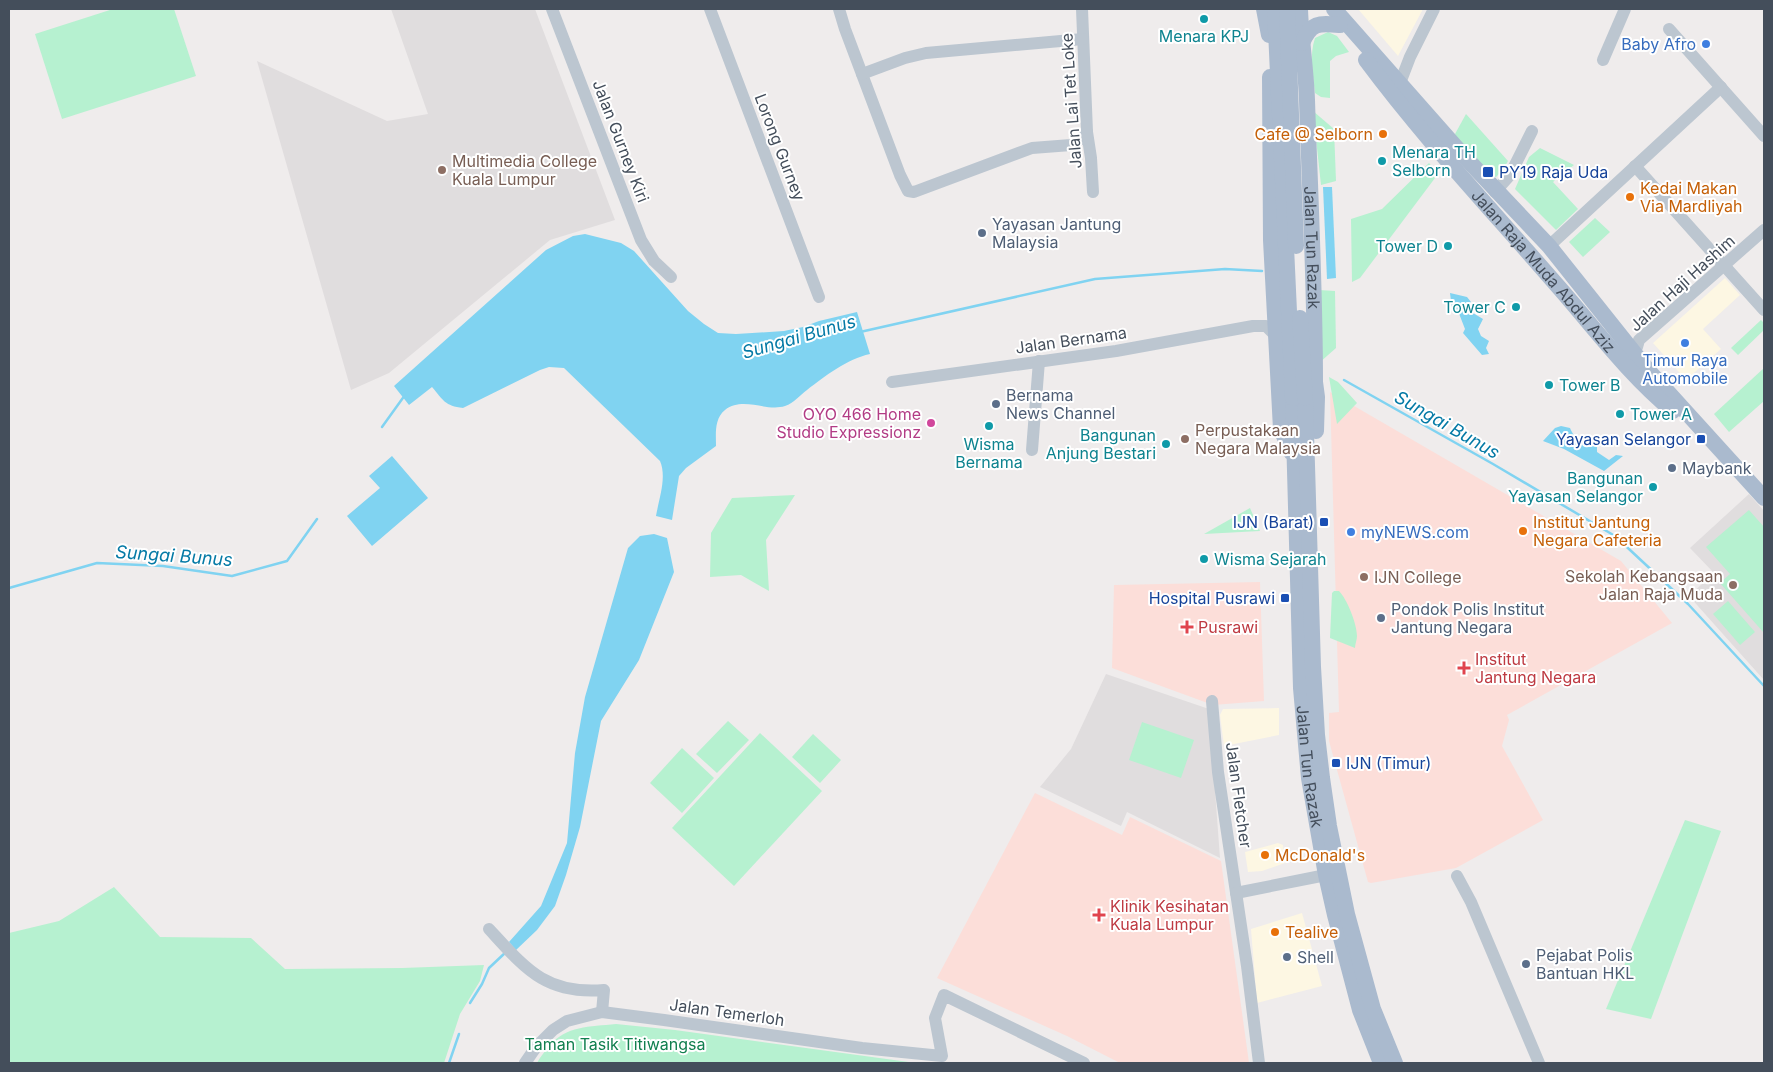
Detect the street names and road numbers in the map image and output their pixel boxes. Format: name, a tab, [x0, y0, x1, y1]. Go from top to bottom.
street label: Jalan Lai Tet Loke	[1056, 33, 1086, 169]
street label: Jalan Gurney Kiri	[588, 77, 654, 205]
street label: Lorong Gurney	[750, 91, 810, 203]
street label: Jalan Raja Muda Abdul Aziz	[1467, 185, 1620, 357]
street label: Jalan Tun Razak	[1300, 186, 1324, 310]
street label: Jalan Haji Hashim	[1625, 230, 1739, 336]
street label: Jalan Bernama	[1014, 322, 1128, 358]
street label: Jalan Tun Razak	[1293, 704, 1328, 829]
street label: Jalan Fletcher	[1222, 741, 1256, 849]
street label: Jalan Temerloh	[668, 994, 786, 1030]

